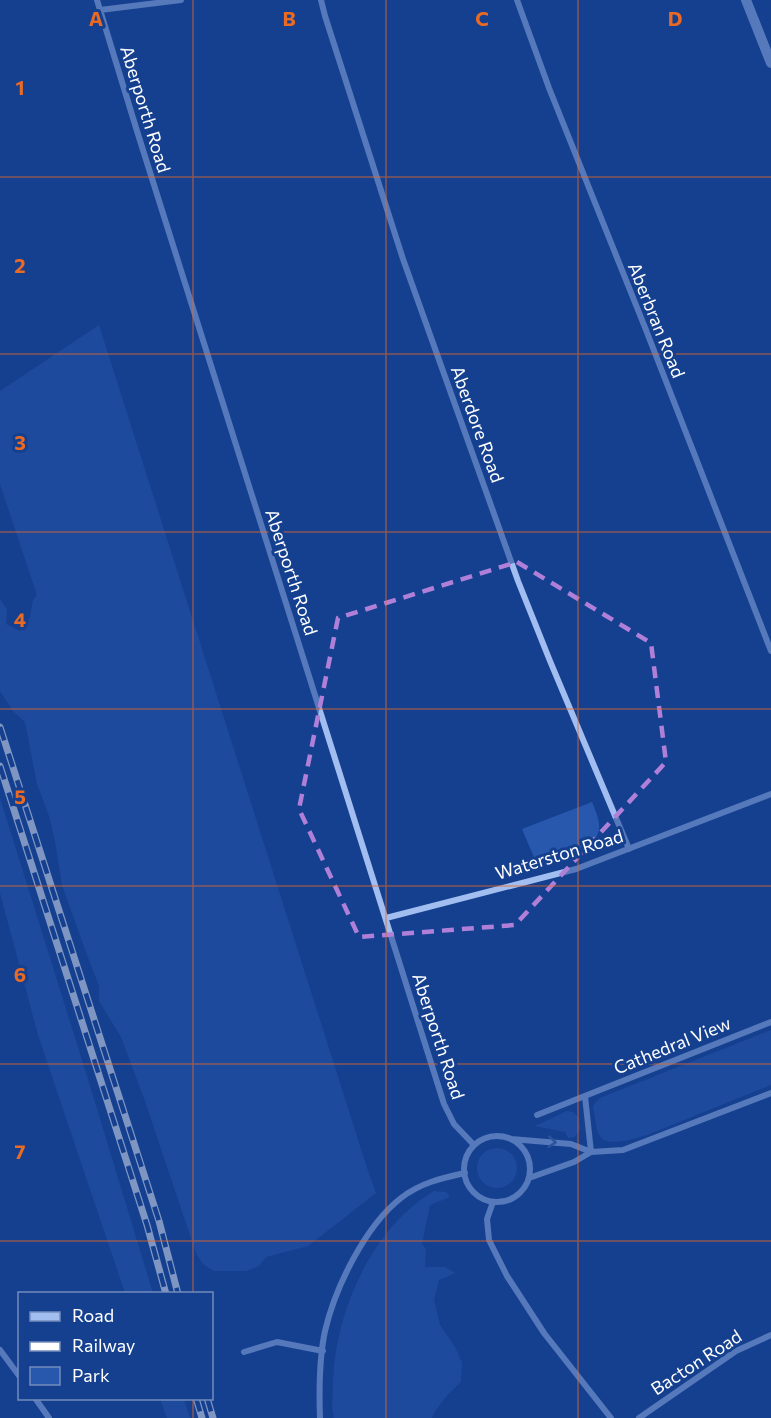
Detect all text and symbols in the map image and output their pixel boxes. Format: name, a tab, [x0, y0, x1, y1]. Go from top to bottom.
text: A	[89, 6, 103, 30]
text: B	[282, 6, 296, 30]
text: C	[475, 6, 489, 30]
text: D	[668, 6, 682, 30]
street label: Aberporth Road	[116, 43, 176, 175]
text: 1	[15, 75, 25, 99]
text: 2	[14, 253, 26, 277]
street label: Aberbran Road	[624, 259, 690, 381]
street label: Aberdore Road	[447, 363, 509, 485]
text: 3	[14, 430, 26, 454]
street label: Aberporth Road	[261, 506, 323, 638]
text: 4	[14, 607, 26, 631]
text: 5	[14, 784, 26, 808]
street label: Waterston Road	[492, 824, 626, 884]
text: 6	[14, 962, 26, 986]
street label: Aberporth Road	[408, 970, 470, 1102]
street label: Cathedral View	[610, 1011, 734, 1079]
one-way arrow	[548, 1135, 557, 1148]
text: 7	[15, 1139, 26, 1163]
legend	[18, 1292, 213, 1400]
text: Road	[72, 1304, 114, 1326]
street label: Bacton Road	[647, 1325, 745, 1399]
text: Railway	[72, 1334, 135, 1356]
text: Park	[72, 1364, 110, 1386]

